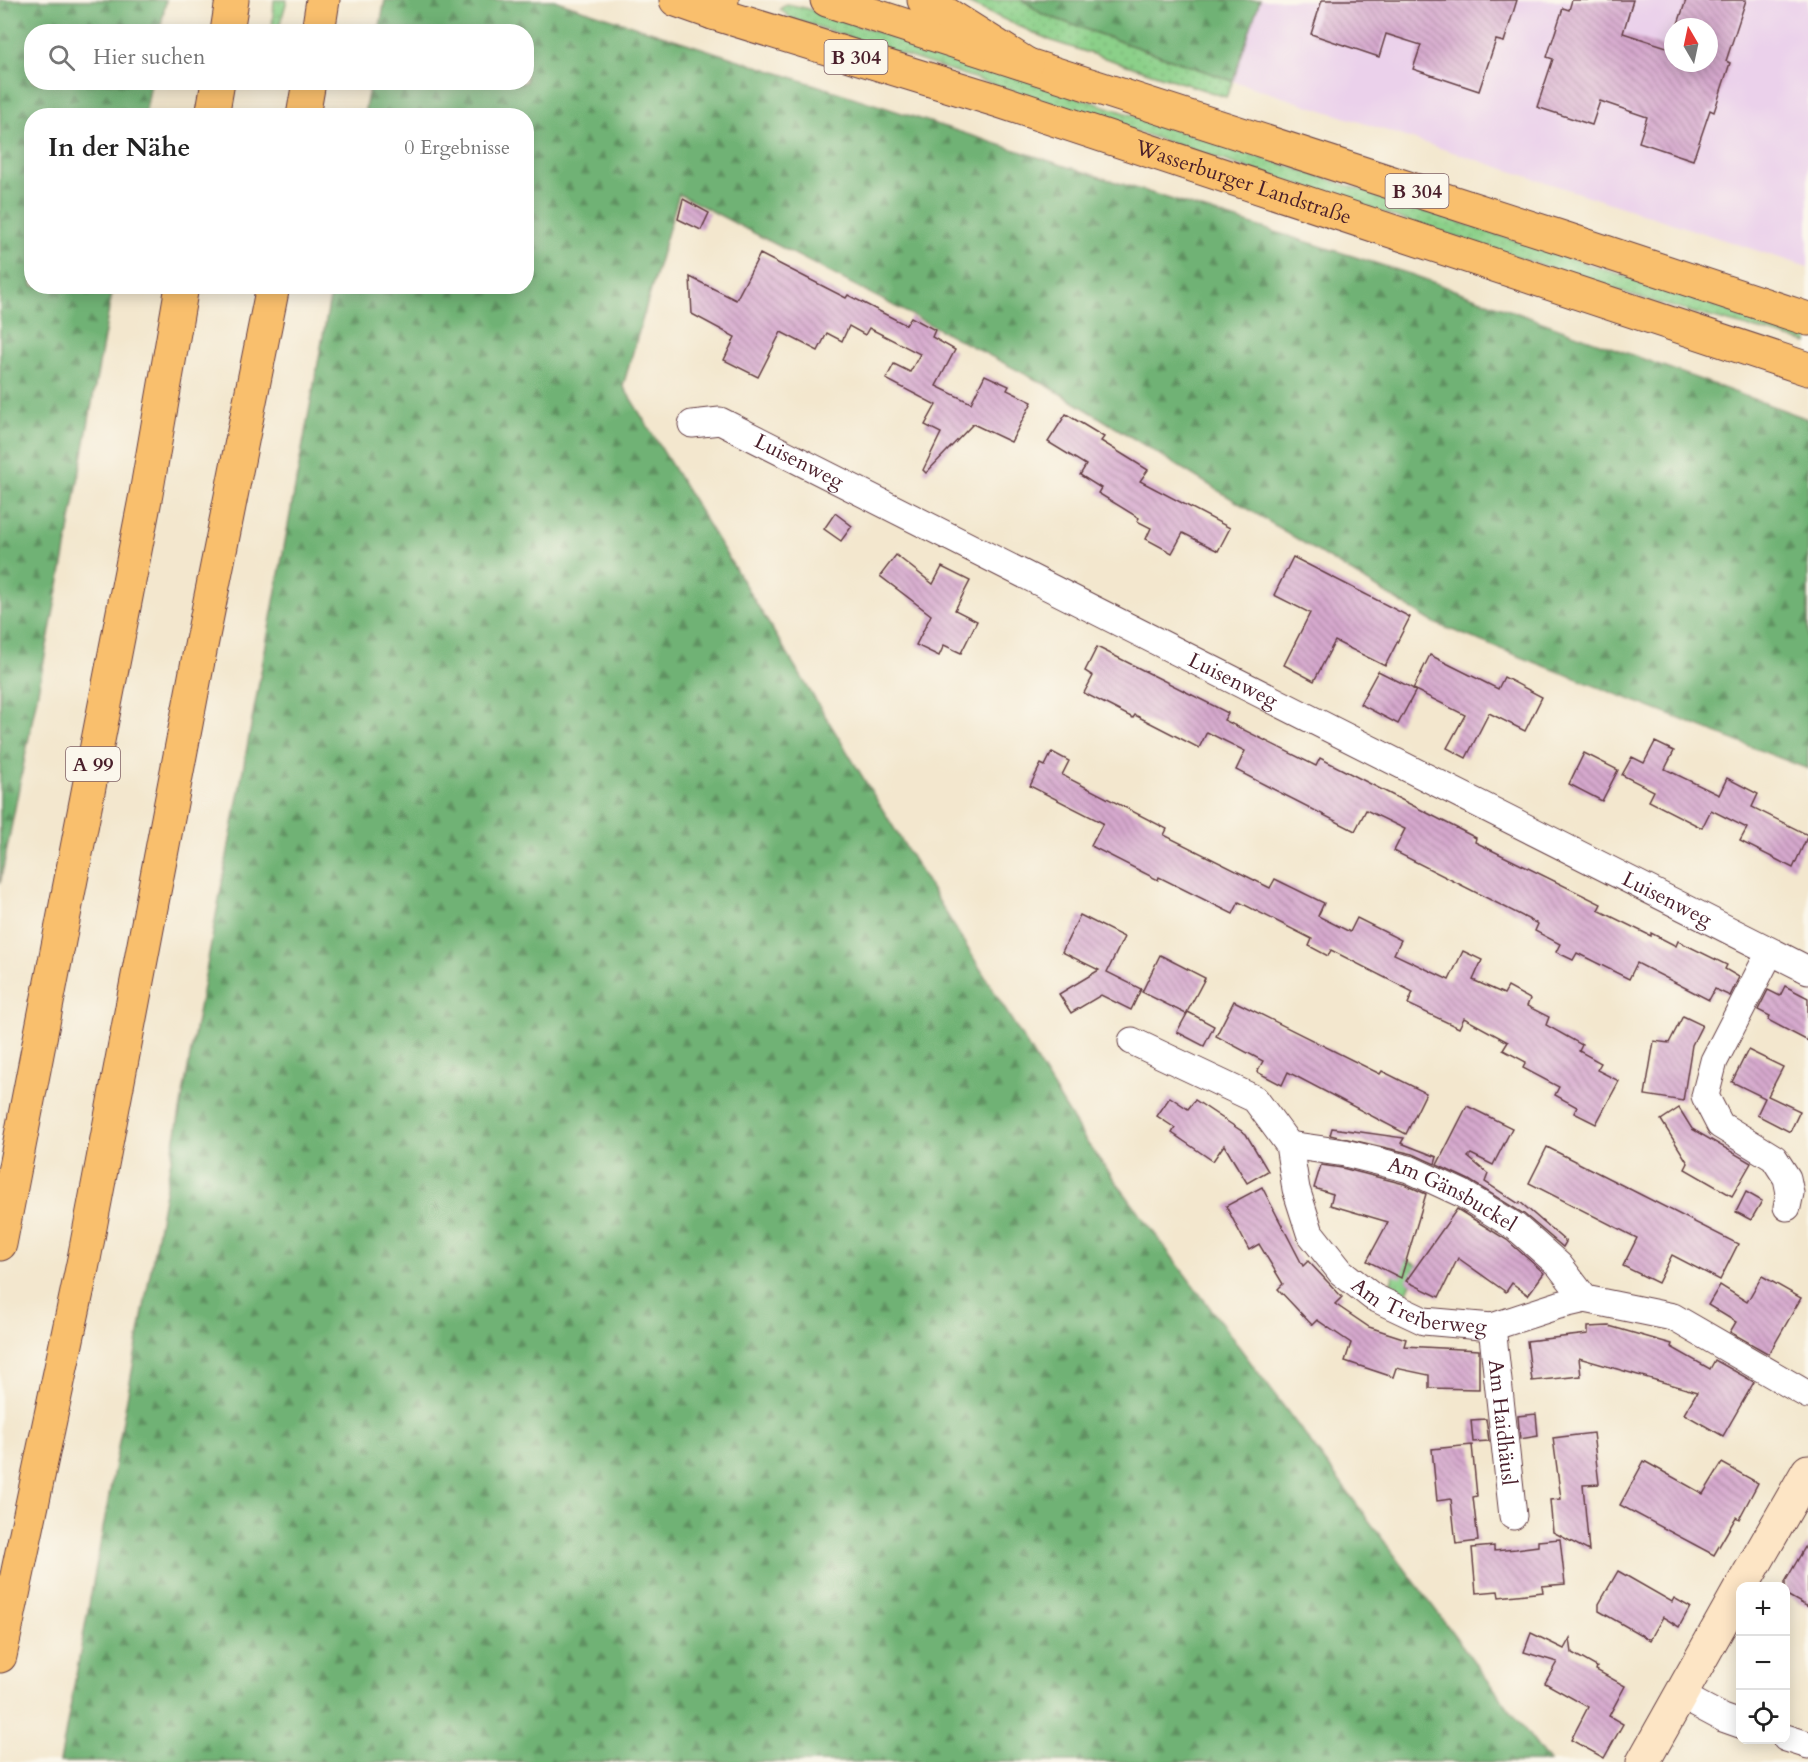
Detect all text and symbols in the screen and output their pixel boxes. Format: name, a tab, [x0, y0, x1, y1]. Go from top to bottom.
north arrow	[1664, 18, 1718, 72]
search box	[24, 24, 534, 90]
road number: B 304	[824, 40, 888, 74]
icon: search	[45, 41, 78, 74]
text: Hier suchen	[93, 42, 206, 72]
text: In der Nähe	[48, 130, 190, 165]
street label: Wasserburger Landstraße	[1131, 133, 1355, 232]
text: 0 Ergebnisse	[404, 134, 510, 161]
road number: B 304	[1386, 174, 1448, 208]
street label: Luisenweg	[749, 427, 849, 496]
street label: Luisenweg	[1183, 646, 1283, 715]
road number: A 99	[66, 747, 120, 781]
street label: Luisenweg	[1617, 865, 1717, 934]
street label: Am Gänsbuckel	[1385, 1150, 1522, 1239]
street label: Am Treiberweg	[1345, 1271, 1488, 1342]
street label: Am Haidhäusl	[1481, 1358, 1524, 1487]
map controls	[1736, 1582, 1790, 1744]
button: +	[1736, 1582, 1790, 1636]
button: −	[1736, 1636, 1790, 1690]
button: locate	[1736, 1690, 1790, 1744]

